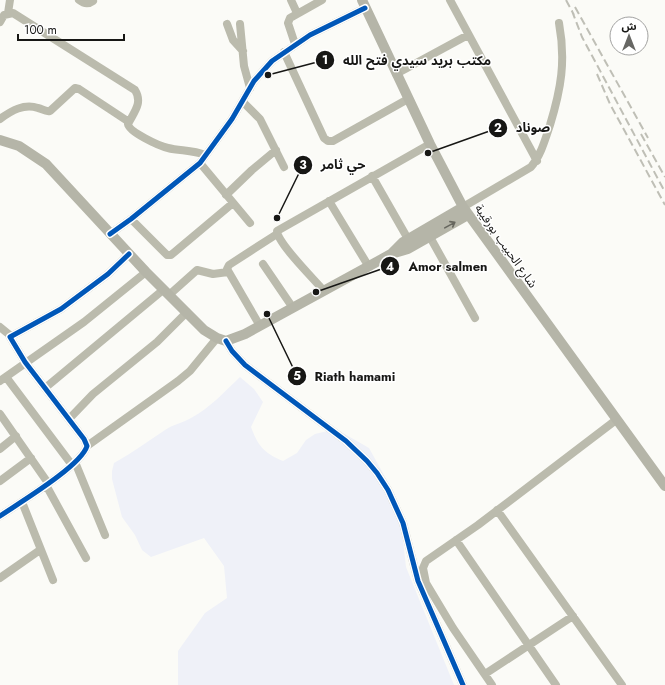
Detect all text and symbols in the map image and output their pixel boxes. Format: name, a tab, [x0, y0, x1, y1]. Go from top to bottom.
scale bar	[18, 16, 124, 42]
north arrow	[609, 16, 649, 56]
text: ش	[621, 18, 637, 34]
text: 100 m	[24, 21, 57, 39]
callout: مكتب بريد سيدي فتح الله	[315, 48, 499, 73]
text: 1	[322, 51, 328, 69]
text: مكتب بريد سيدي فتح الله	[343, 51, 491, 71]
callout: صوناد	[488, 115, 558, 140]
text: صوناد	[516, 118, 551, 137]
text: 2	[494, 119, 502, 137]
callout: حي ثامر	[293, 152, 373, 177]
text: حي ثامر	[320, 155, 365, 175]
text: 3	[299, 156, 307, 174]
street label: شارع الحبيب بورقيبة	[470, 200, 542, 292]
one-way arrow	[444, 221, 456, 229]
callout: Amor salmen	[380, 254, 496, 279]
text: Amor salmen	[407, 257, 488, 276]
text: 4	[386, 258, 394, 276]
callout: Riath hamami	[287, 363, 404, 388]
text: 5	[293, 367, 301, 385]
text: Riath hamami	[315, 367, 395, 386]

